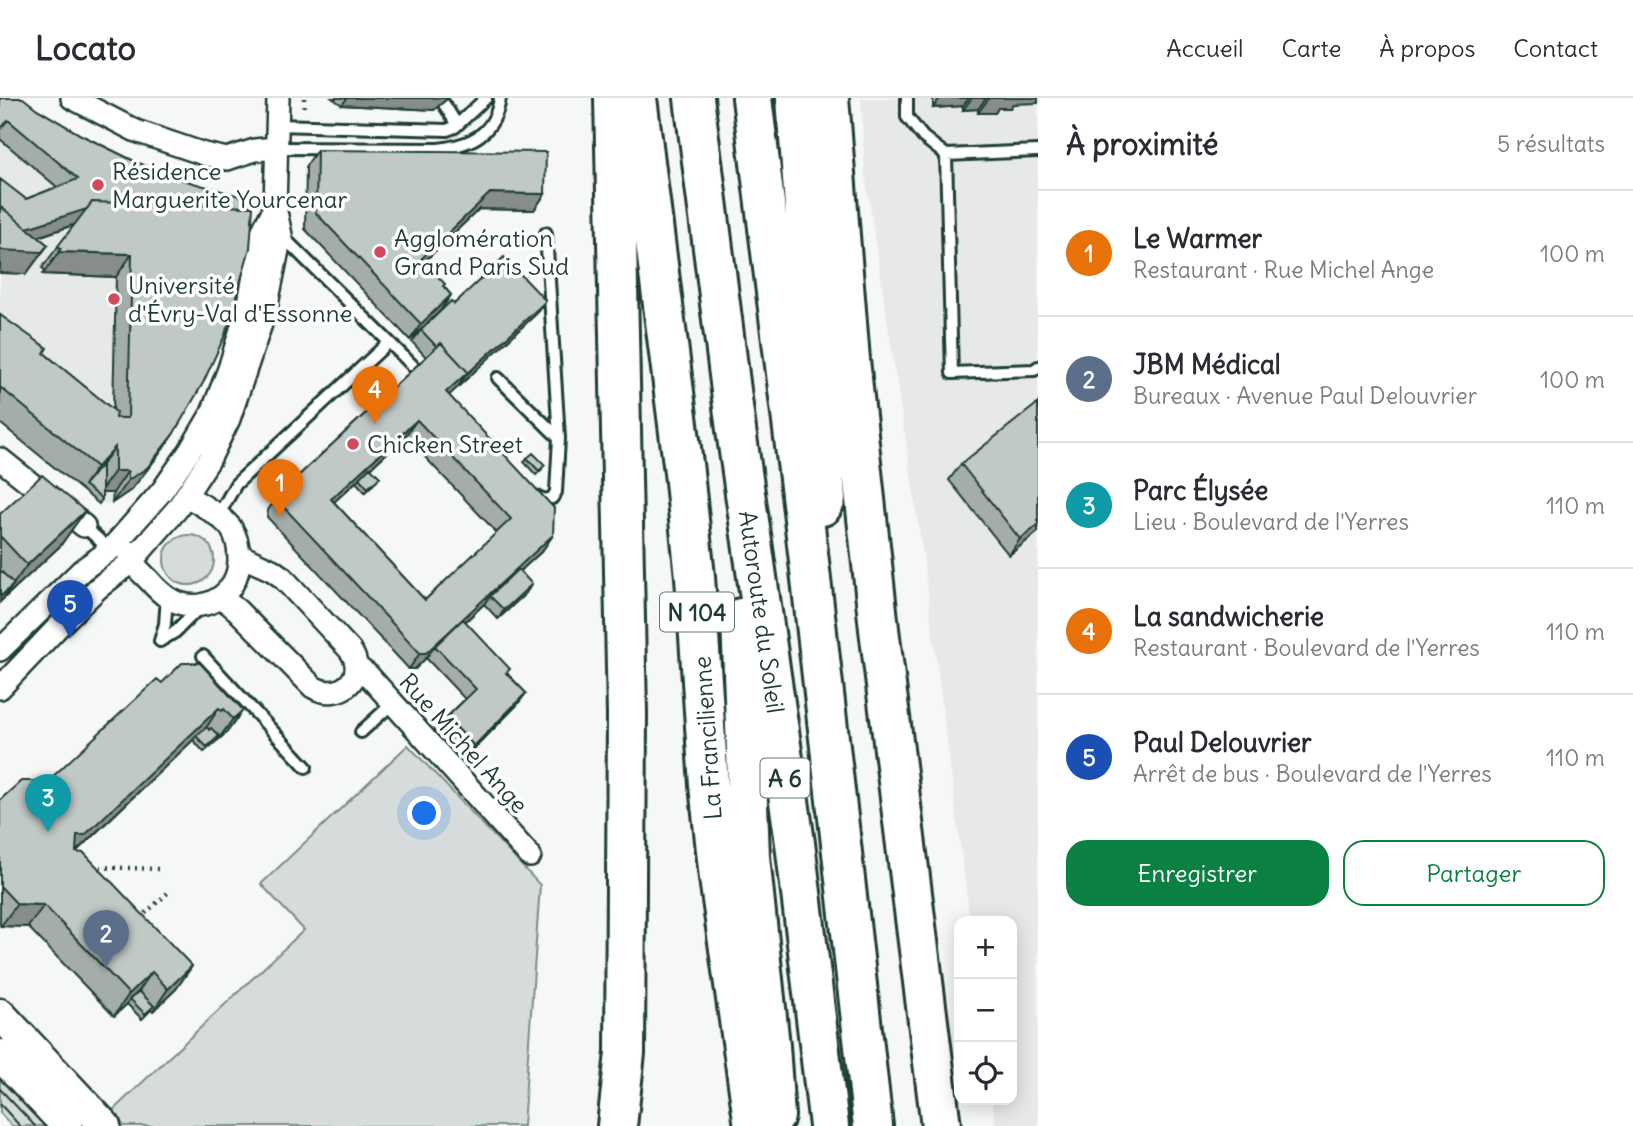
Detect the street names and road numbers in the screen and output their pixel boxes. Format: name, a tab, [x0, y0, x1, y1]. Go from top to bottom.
street label: Autoroute du Soleil	[733, 509, 791, 715]
road number: N 104	[660, 592, 734, 632]
street label: La Francilienne	[686, 655, 728, 821]
street label: Rue Michel Ange	[393, 667, 535, 819]
road number: A 6	[760, 758, 810, 798]

